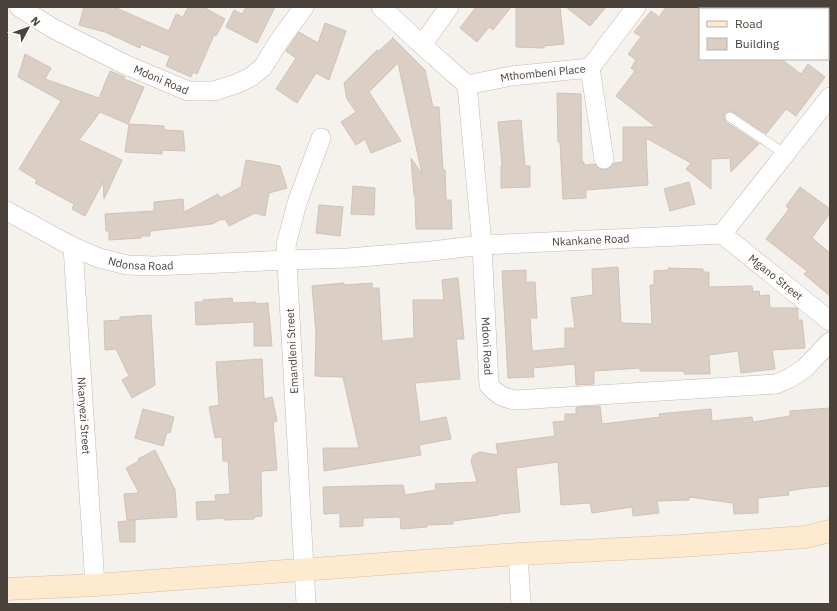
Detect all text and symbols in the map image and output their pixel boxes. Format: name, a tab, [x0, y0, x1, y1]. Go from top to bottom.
north arrow	[8, 8, 48, 48]
legend	[699, 8, 829, 60]
text: N	[28, 14, 43, 29]
text: Road	[735, 16, 763, 31]
text: Building	[735, 36, 780, 51]
street label: Mthombeni Place	[499, 61, 586, 85]
street label: Mdoni Road	[132, 62, 191, 98]
street label: Nkankane Road	[552, 231, 630, 249]
street label: Mgano Street	[746, 251, 806, 303]
street label: Ndonsa Road	[107, 254, 174, 273]
street label: Emandleni Street	[283, 308, 301, 394]
street label: Mdoni Road	[479, 317, 496, 376]
street label: Nkanyezi Street	[74, 376, 93, 455]

